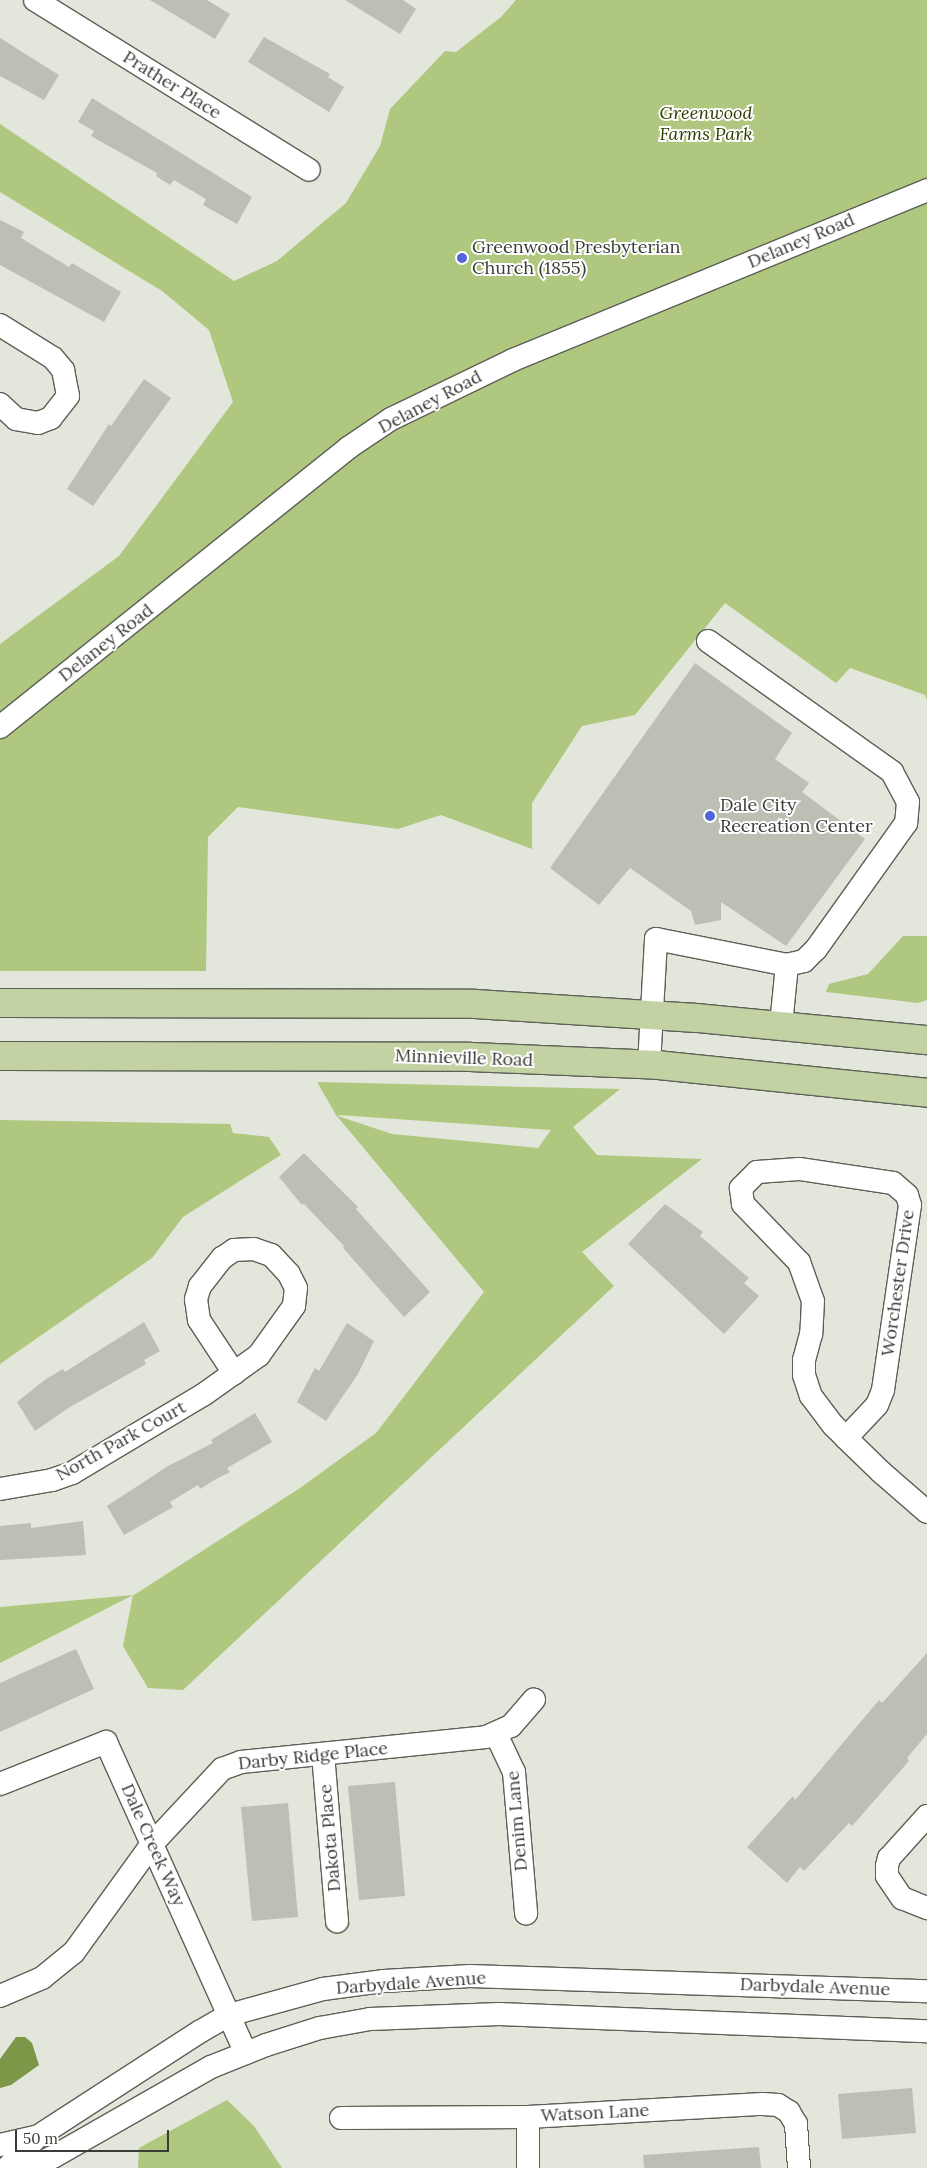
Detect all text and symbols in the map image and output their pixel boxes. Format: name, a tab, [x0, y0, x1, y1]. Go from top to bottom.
street label: Prather Place	[119, 46, 225, 124]
park label: Greenwood Farms Park	[659, 103, 753, 146]
street label: Delaney Road	[744, 209, 858, 273]
place label: Greenwood Presbyterian Church (1855)	[472, 237, 681, 280]
marker: Greenwood Presbyterian Church (1855)	[456, 252, 468, 264]
street label: Delaney Road	[375, 366, 485, 438]
street label: Delaney Road	[54, 599, 158, 687]
place label: Dale City Recreation Center	[720, 795, 873, 838]
marker: Dale City Recreation Center	[704, 810, 716, 822]
street label: Minnieville Road	[394, 1045, 534, 1071]
street label: Worchester Drive	[877, 1208, 919, 1358]
street label: North Park Court	[52, 1396, 190, 1486]
street label: Darby Ridge Place	[237, 1737, 389, 1775]
street label: Denim Lane	[502, 1770, 532, 1872]
street label: Dale Creek Way	[116, 1780, 190, 1910]
street label: Dakota Place	[315, 1783, 345, 1893]
street label: Darbydale Avenue	[335, 1967, 487, 1999]
street label: Darbydale Avenue	[739, 1974, 891, 2000]
street label: Watson Lane	[540, 2099, 650, 2127]
scale bar	[18, 2120, 171, 2152]
text: 50 m	[23, 2129, 58, 2148]

